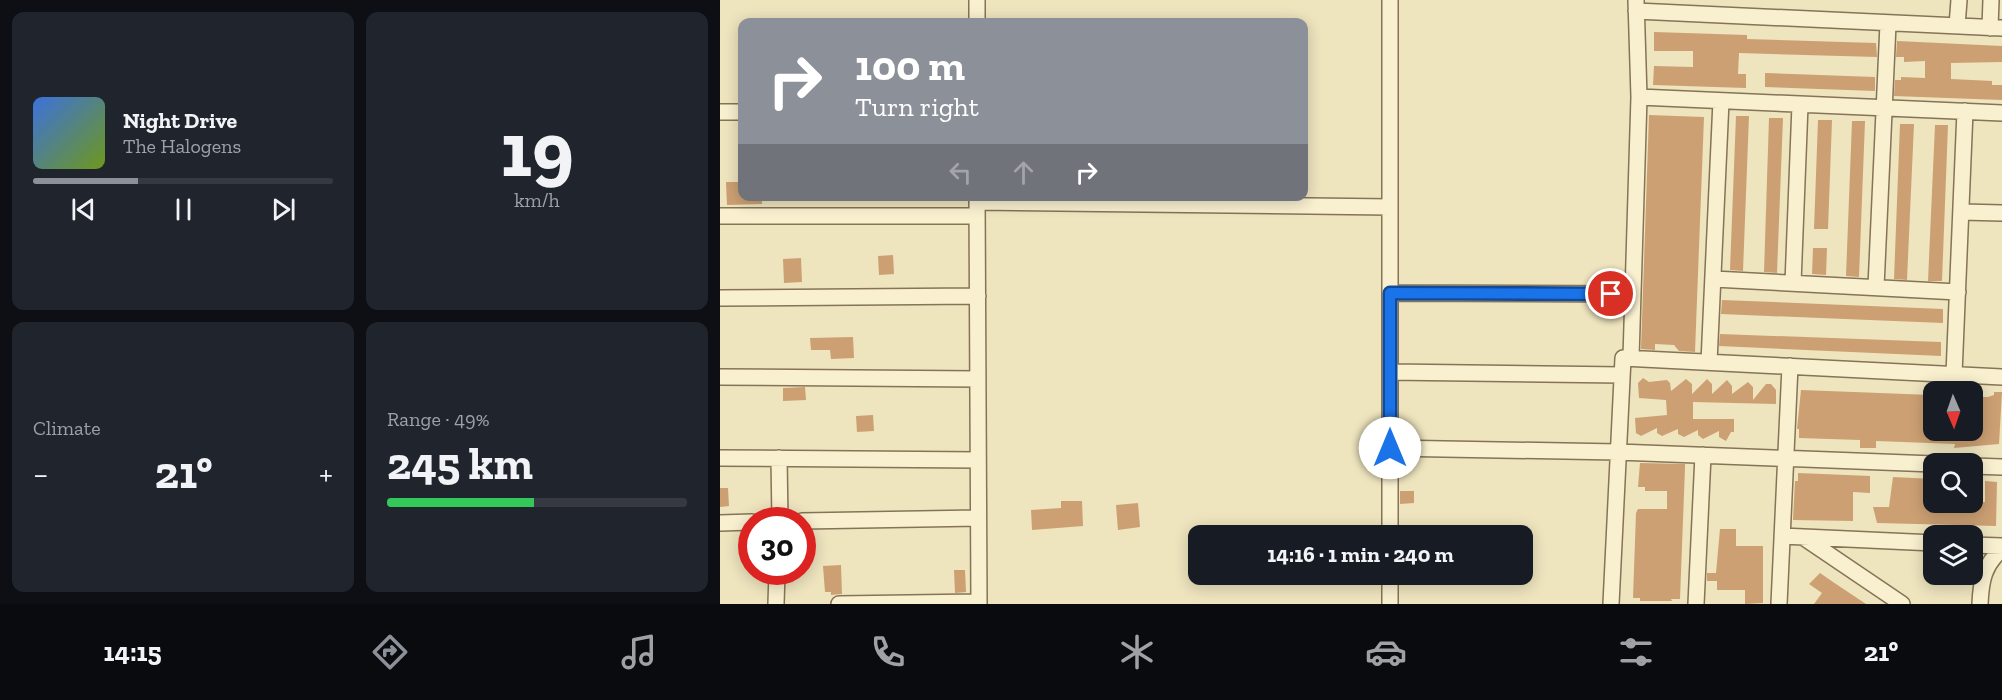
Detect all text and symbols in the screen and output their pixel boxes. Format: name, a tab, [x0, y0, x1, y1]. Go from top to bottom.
text: 100 m	[855, 40, 965, 91]
icon: right	[756, 42, 834, 120]
text: Turn right	[855, 91, 979, 123]
text: 19	[500, 102, 574, 196]
text: Night Drive	[123, 107, 237, 134]
text: The Halogens	[123, 134, 241, 158]
icon: left	[944, 156, 977, 189]
icon: ahead	[1007, 156, 1040, 189]
icon: right	[1070, 156, 1103, 189]
text: km/h	[514, 188, 560, 212]
icon: previous	[67, 193, 100, 226]
icon: pause	[167, 193, 200, 226]
icon: next	[267, 193, 300, 226]
pin	[1585, 268, 1636, 319]
icon: arrive	[1594, 277, 1627, 310]
north arrow	[1923, 381, 1983, 441]
map controls	[1923, 381, 1983, 585]
text: Range · 49%	[387, 407, 489, 431]
text: Climate	[33, 416, 101, 440]
position arrow	[1358, 416, 1422, 480]
text: 245 km	[387, 437, 533, 491]
text: 21°	[155, 446, 213, 500]
button: search	[1923, 453, 1983, 513]
text: −	[33, 454, 48, 493]
text: +	[319, 454, 333, 493]
speed limit sign: 30	[738, 507, 816, 585]
button: layers	[1923, 525, 1983, 585]
text: 14:16 · 1 min · 240 m	[1267, 541, 1454, 568]
icon: directions	[369, 631, 411, 673]
icon: music	[618, 631, 660, 673]
icon: phone	[867, 631, 909, 673]
icon: climate	[1116, 631, 1158, 673]
icon: car	[1365, 631, 1407, 673]
icon: filters	[1615, 631, 1657, 673]
text: 14:15	[104, 636, 162, 668]
text: 21°	[1864, 636, 1898, 668]

